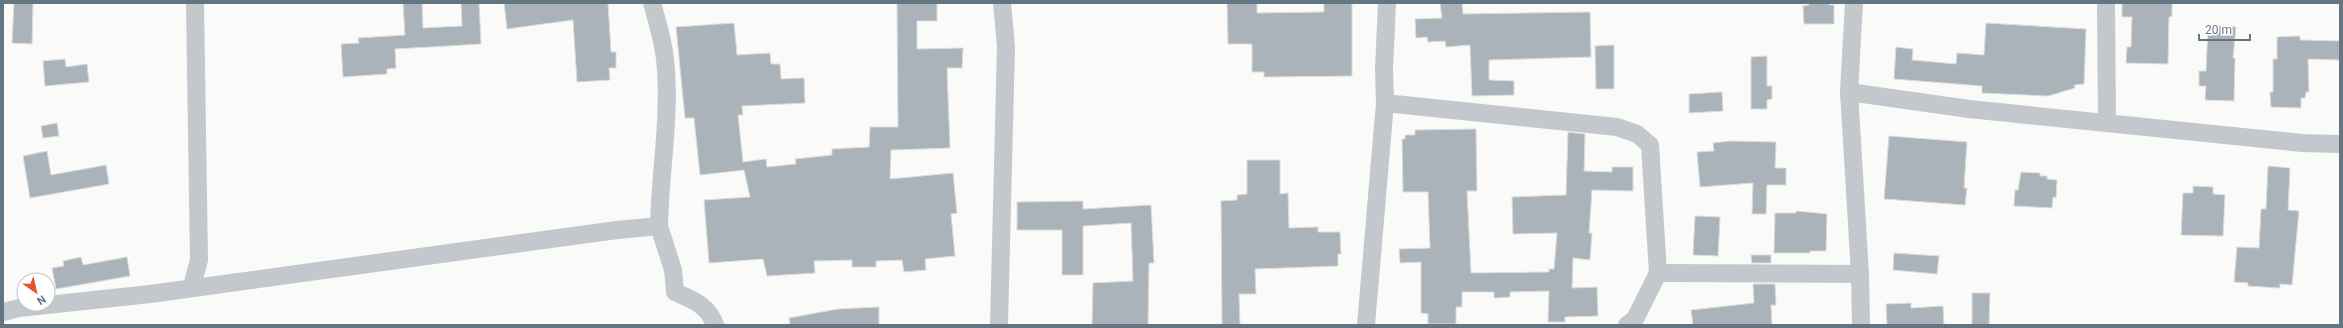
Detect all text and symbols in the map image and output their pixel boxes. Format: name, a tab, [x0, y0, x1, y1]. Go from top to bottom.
scale bar	[2199, 16, 2250, 42]
text: 20 m	[2205, 23, 2232, 37]
north arrow	[16, 272, 56, 312]
text: N	[34, 292, 48, 308]

